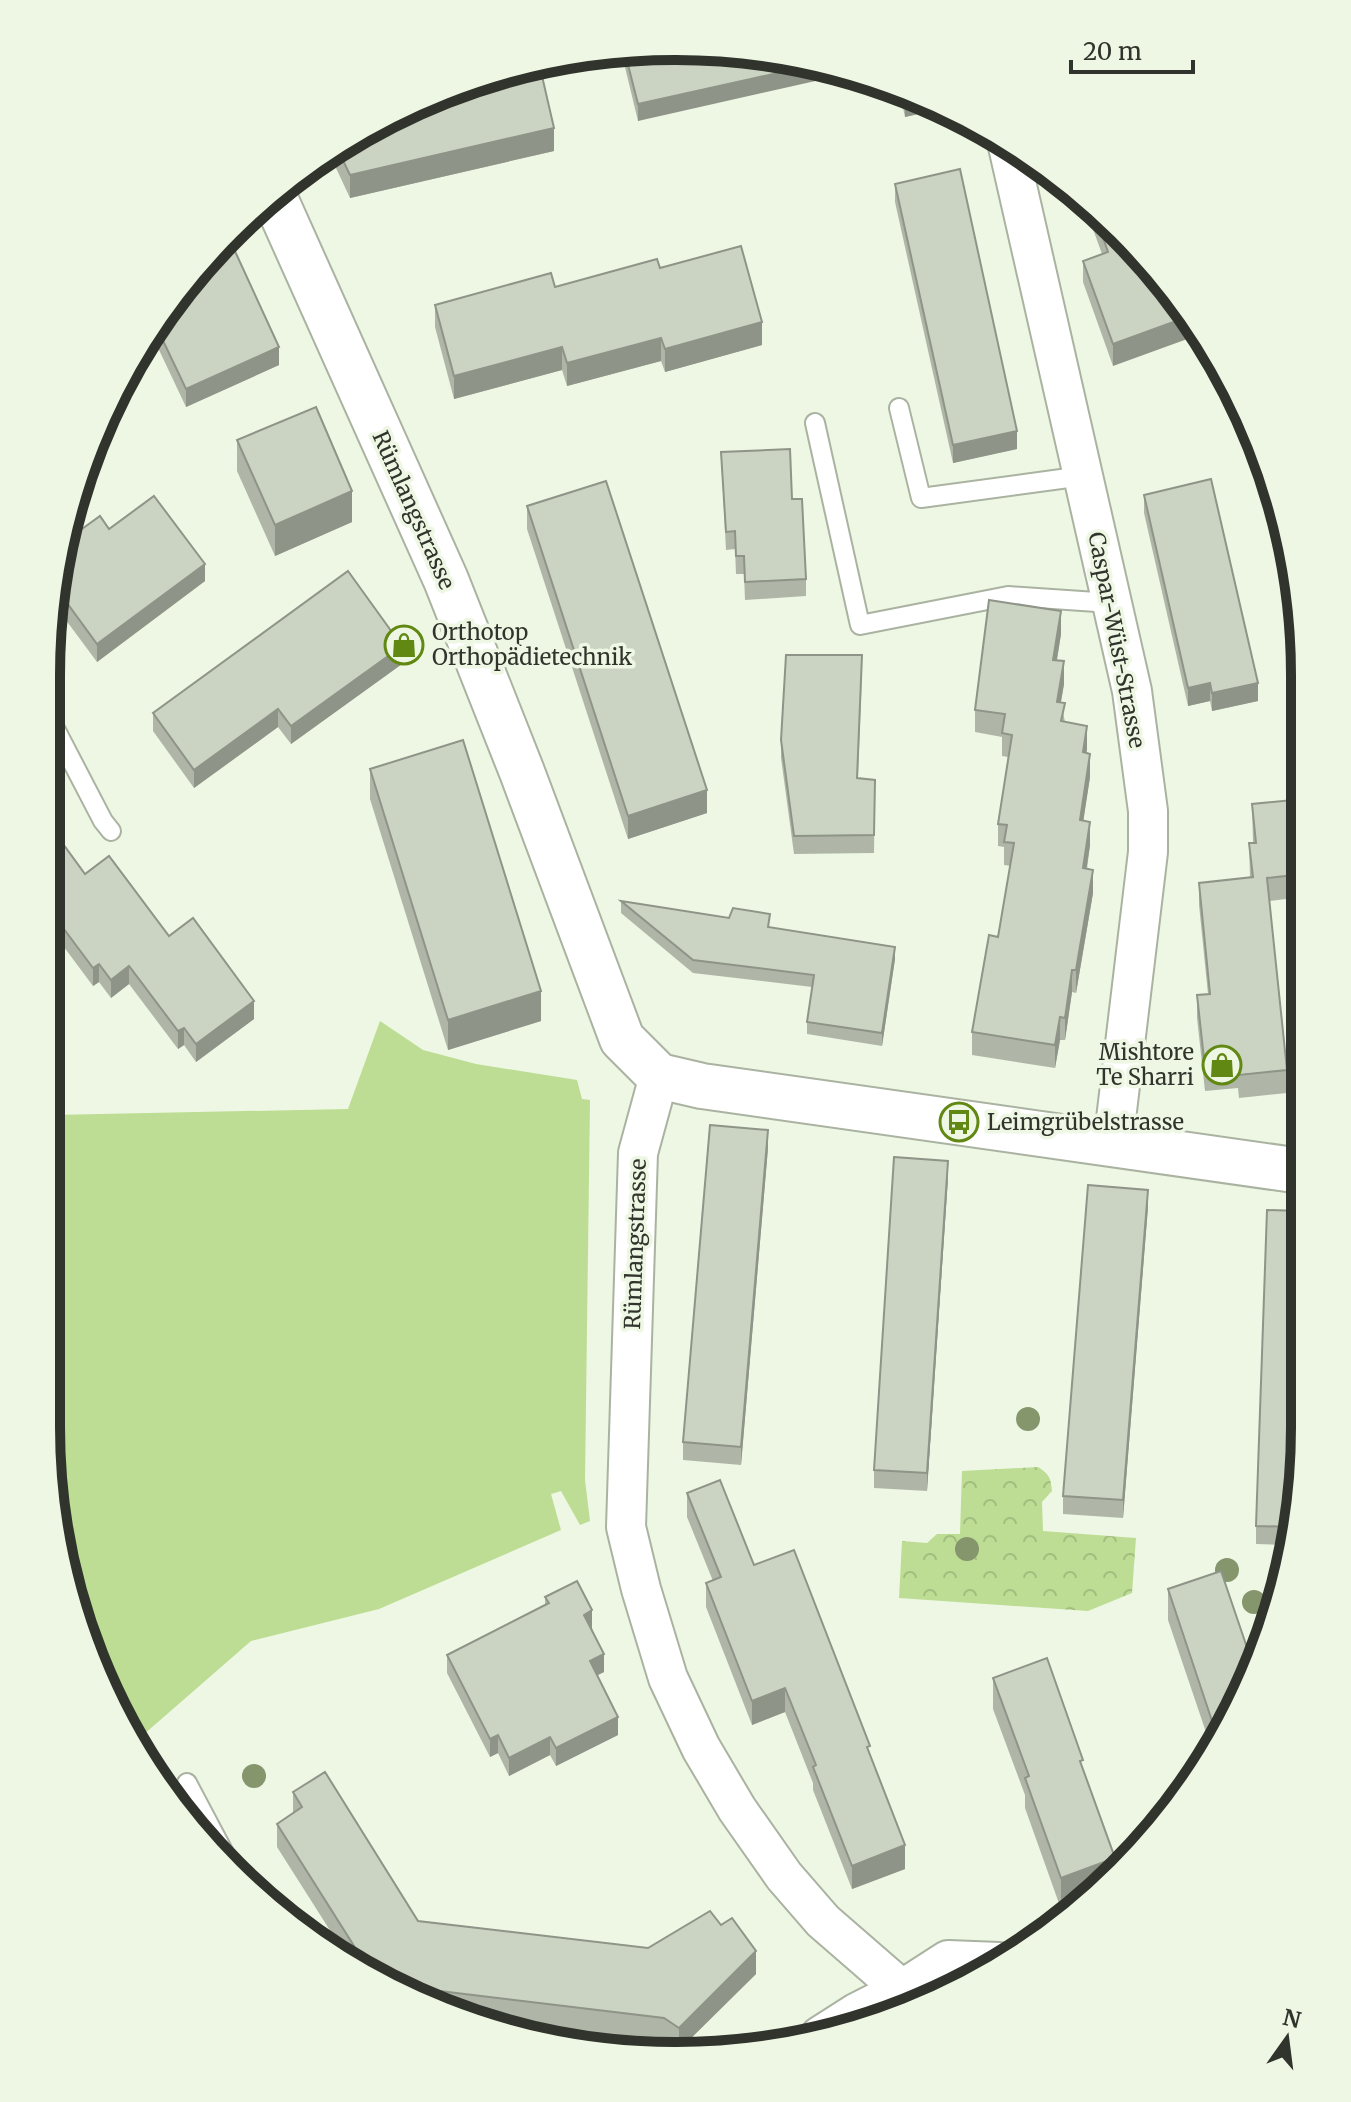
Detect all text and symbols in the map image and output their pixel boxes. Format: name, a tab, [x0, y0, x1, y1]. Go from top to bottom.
scale bar	[1071, 24, 1193, 74]
text: 20 m	[1083, 36, 1142, 67]
street label: Rümlangstrasse	[366, 426, 462, 594]
street label: Caspar-Wüst-Strasse	[1082, 530, 1152, 750]
place label: Orthotop Orthopädietechnik	[432, 618, 632, 671]
shop icon: Orthotop Orthopädietechnik	[383, 624, 425, 666]
place label: Mishtore Te Sharri	[1096, 1038, 1194, 1091]
shop icon: Mishtore Te Sharri	[1201, 1044, 1243, 1086]
bus stop icon: Leimgrübelstrasse	[938, 1101, 980, 1143]
place label: Leimgrübelstrasse	[987, 1108, 1184, 1136]
street label: Rümlangstrasse	[618, 1158, 652, 1330]
north arrow	[1247, 1998, 1327, 2078]
text: N	[1280, 2003, 1304, 2034]

